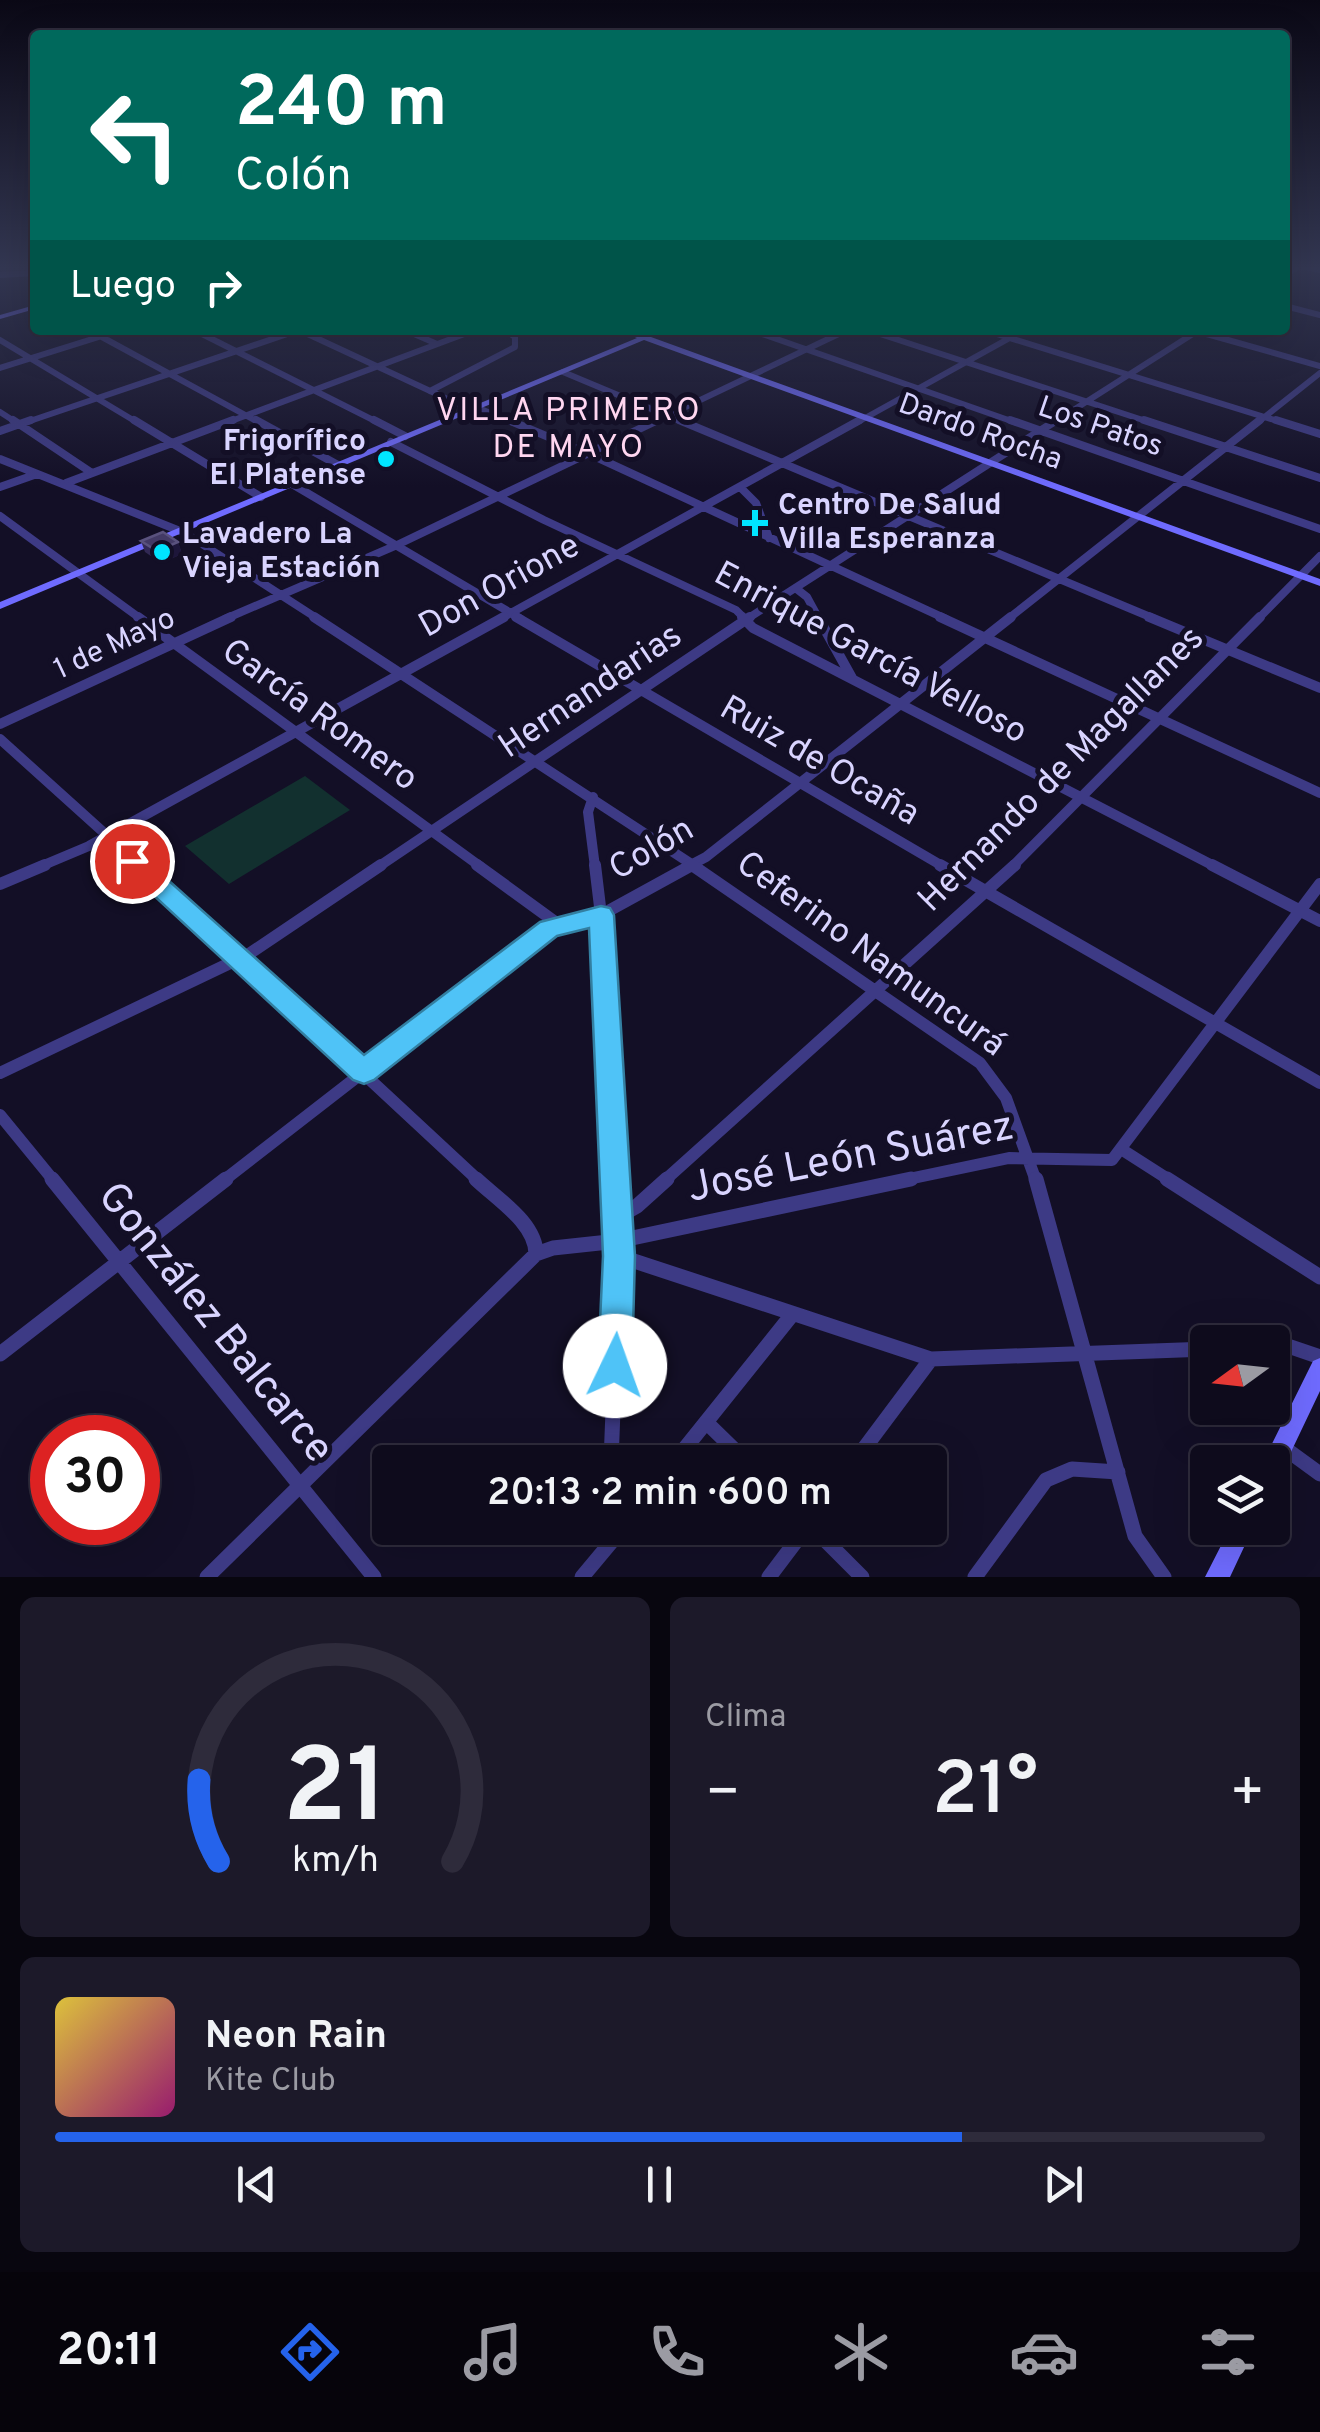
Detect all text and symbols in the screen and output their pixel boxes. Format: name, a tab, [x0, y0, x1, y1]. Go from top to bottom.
text: 240 m	[235, 62, 448, 151]
icon: left	[70, 70, 200, 200]
text: Colón	[235, 149, 352, 206]
icon: right	[196, 260, 251, 315]
text: Luego	[70, 263, 176, 312]
street label: Dardo Rocha	[893, 386, 1067, 480]
street label: Los Patos	[1033, 389, 1167, 467]
district label: VILLA PRIMERO DE MAYO	[436, 392, 702, 469]
place label: Frigorífico El Platense	[210, 424, 366, 495]
marker: Frigorífico El Platense	[375, 448, 397, 470]
place label: Centro De Salud Villa Esperanza	[778, 488, 1002, 559]
marker: Centro De Salud Villa Esperanza	[742, 510, 768, 536]
place label: Lavadero La Vieja Estación	[182, 517, 381, 588]
street label: Don Orione	[412, 525, 588, 649]
marker: Lavadero La Vieja Estación	[151, 541, 173, 563]
street label: Enrique García Velloso	[706, 553, 1034, 755]
street label: 1 de Mayo	[48, 601, 182, 689]
street label: Hernandarias	[491, 615, 691, 769]
street label: Hernando de Magallanes	[910, 618, 1214, 922]
street label: García Romero	[212, 630, 426, 802]
street label: Ruiz de Ocaña	[711, 687, 927, 837]
street label: Colón	[602, 808, 702, 892]
pin	[90, 819, 175, 904]
icon: arrive	[105, 834, 160, 889]
street label: Ceferino Namuncurá	[727, 842, 1013, 1068]
street label: José León Suárez	[683, 1101, 1019, 1217]
street label: González Balcarce	[84, 1173, 344, 1475]
position arrow	[563, 1314, 667, 1418]
north arrow	[1190, 1325, 1290, 1425]
map controls	[1190, 1325, 1290, 1545]
speed limit sign: 30	[30, 1415, 160, 1545]
button: layers	[1190, 1445, 1290, 1545]
text: 20:13 · 2 min · 600 m	[487, 1470, 832, 1519]
text: Clima	[705, 1698, 786, 1738]
text: 21	[282, 1727, 388, 1859]
text: 21°	[932, 1746, 1038, 1841]
text: −	[705, 1760, 740, 1830]
text: +	[1230, 1760, 1265, 1830]
text: km/h	[292, 1839, 378, 1885]
text: Neon Rain	[205, 2013, 387, 2062]
text: Kite Club	[205, 2062, 336, 2102]
icon: previous	[229, 2157, 284, 2212]
icon: pause	[632, 2157, 687, 2212]
icon: next	[1036, 2157, 1091, 2212]
icon: directions	[275, 2317, 345, 2387]
icon: music	[458, 2317, 528, 2387]
icon: phone	[642, 2317, 712, 2387]
icon: climate	[826, 2317, 896, 2387]
icon: car	[1009, 2317, 1079, 2387]
icon: filters	[1193, 2317, 1263, 2387]
text: 20:11	[57, 2324, 161, 2381]

